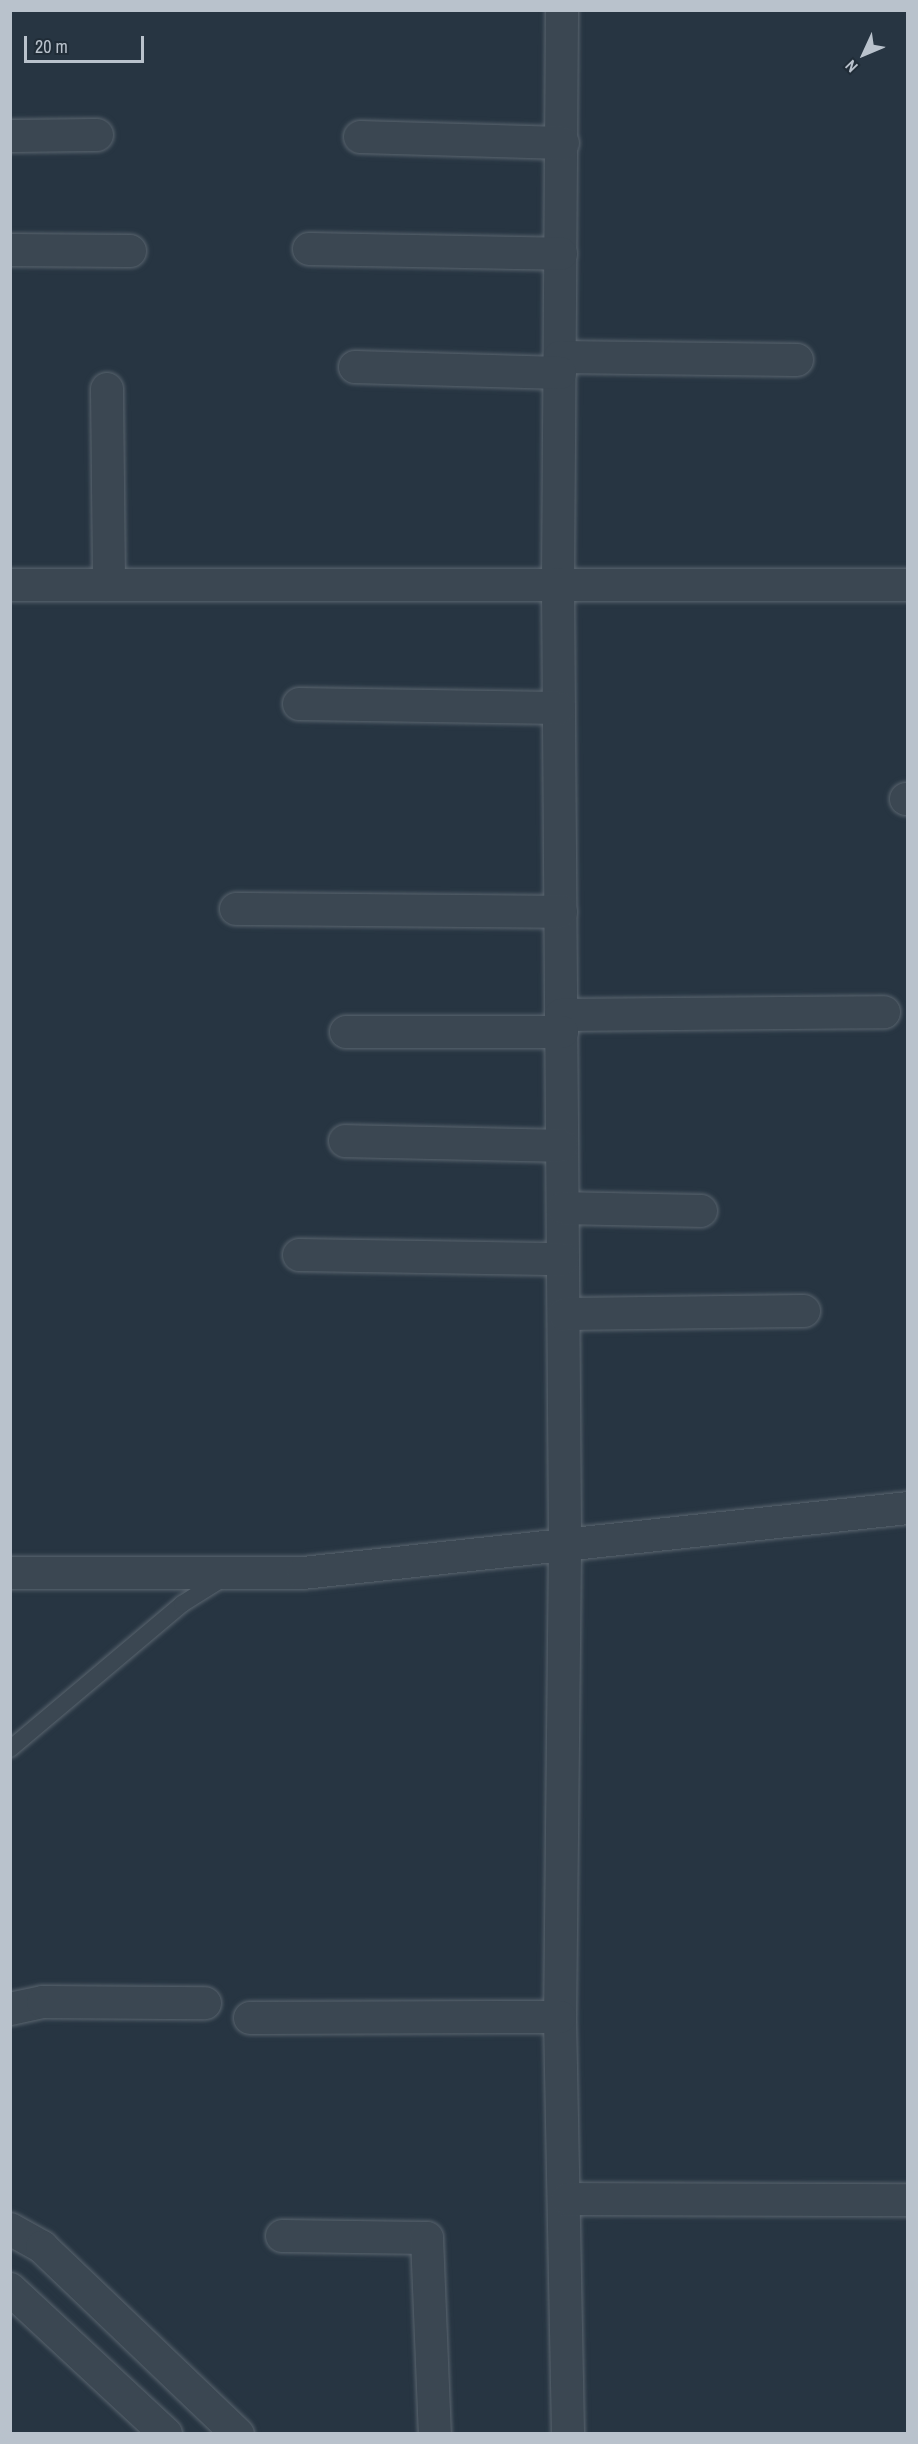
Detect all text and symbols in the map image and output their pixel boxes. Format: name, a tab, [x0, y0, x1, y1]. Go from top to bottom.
scale bar	[27, 24, 147, 62]
north arrow	[834, 24, 894, 84]
text: 20 m	[35, 34, 68, 59]
text: N	[840, 55, 862, 78]

